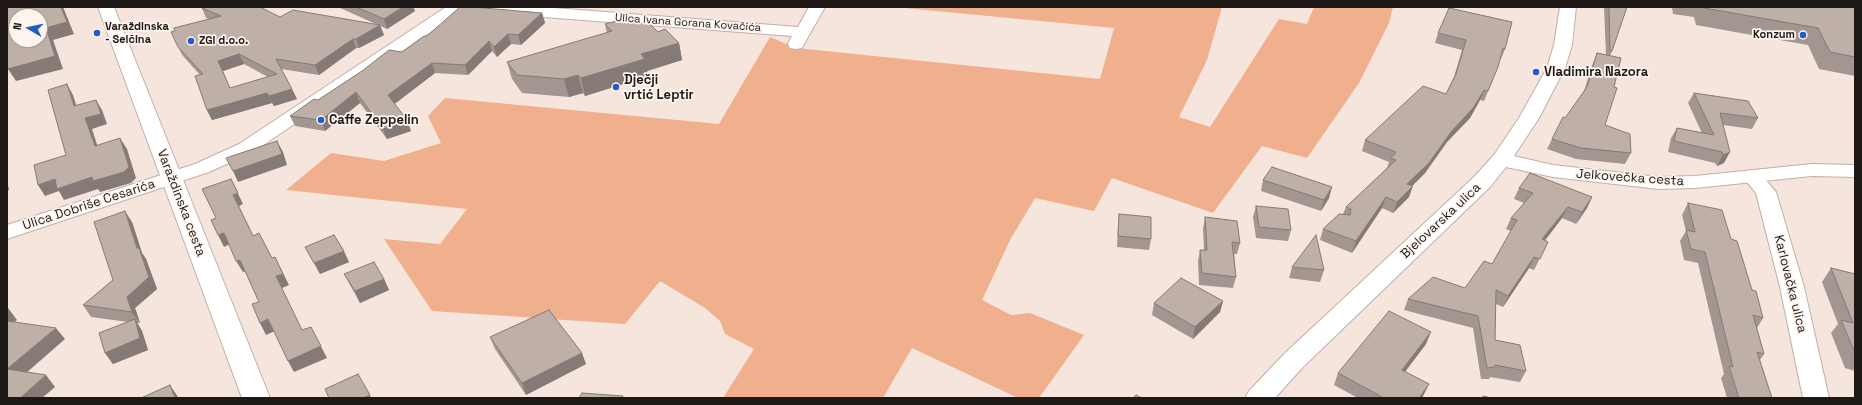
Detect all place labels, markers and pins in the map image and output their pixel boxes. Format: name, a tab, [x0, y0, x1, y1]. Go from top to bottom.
place label: Varaždinska - Selčina	[105, 20, 169, 46]
marker: Varaždinska - Selčina	[92, 28, 102, 38]
place label: Konzum	[1753, 28, 1795, 42]
marker: Konzum	[1798, 30, 1808, 40]
place label: ZGI d.o.o.	[199, 34, 248, 48]
marker: ZGI d.o.o.	[186, 36, 196, 46]
place label: Vladimira Nazora	[1544, 64, 1648, 80]
marker: Vladimira Nazora	[1531, 67, 1541, 77]
place label: Dječji vrtić Leptir	[624, 72, 694, 103]
marker: Dječji vrtić Leptir	[611, 82, 621, 92]
place label: Caffe Zeppelin	[329, 112, 419, 128]
marker: Caffe Zeppelin	[316, 115, 326, 125]

